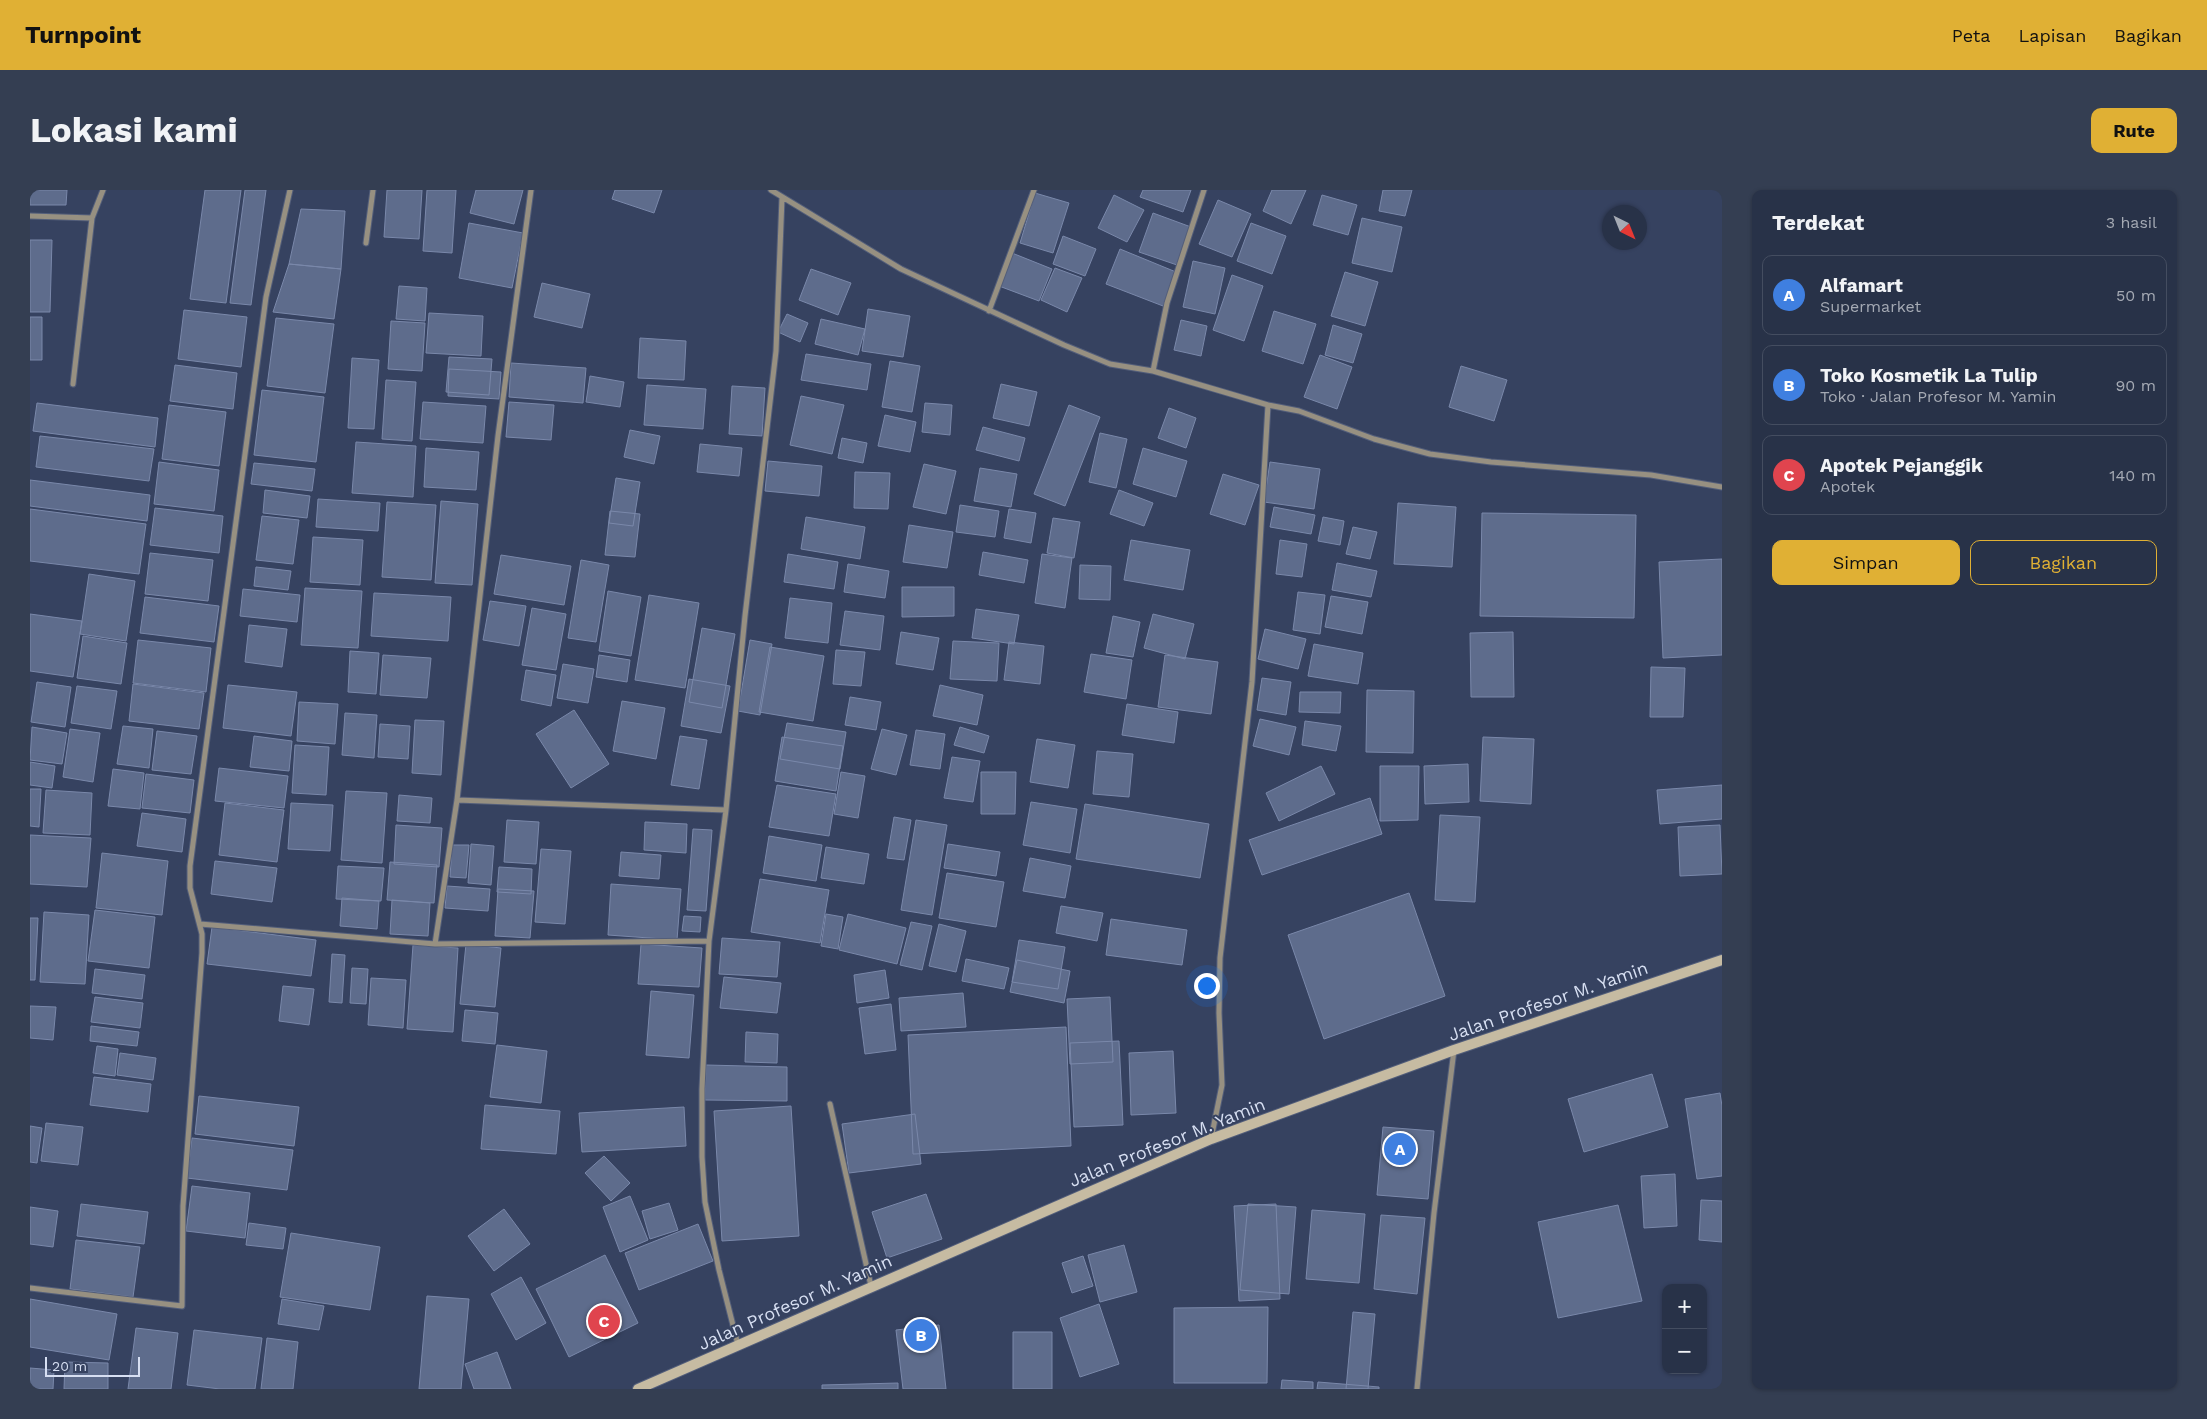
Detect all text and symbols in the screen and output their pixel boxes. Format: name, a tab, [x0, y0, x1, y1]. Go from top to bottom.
text: Turnpoint	[25, 21, 141, 49]
text: Peta	[1952, 25, 1990, 46]
text: Lapisan	[2018, 25, 2086, 46]
text: Bagikan	[2114, 25, 2182, 46]
button: Rute	[2091, 108, 2177, 153]
text: Lokasi kami	[30, 109, 238, 151]
north arrow	[1602, 205, 1647, 250]
text: Terdekat	[1772, 210, 1864, 235]
text: 3 hasil	[2106, 213, 2157, 232]
text: Alfamart	[1820, 274, 1903, 297]
text: A	[1784, 286, 1794, 305]
text: 50 m	[2116, 286, 2156, 305]
text: Supermarket	[1820, 297, 1921, 316]
text: Toko Kosmetik La Tulip	[1820, 364, 2038, 387]
text: B	[1784, 376, 1794, 395]
text: 90 m	[2115, 376, 2156, 395]
text: Toko · Jalan Profesor M. Yamin	[1820, 387, 2057, 406]
text: Apotek Pejanggik	[1820, 454, 1983, 477]
text: C	[1784, 466, 1794, 485]
text: 140 m	[2109, 466, 2156, 485]
text: Apotek	[1820, 477, 1875, 496]
button: Simpan	[1772, 540, 1960, 585]
button: Bagikan	[1970, 540, 2157, 585]
street label: Jalan Profesor M. Yamin	[1445, 957, 1651, 1045]
your location	[1194, 973, 1220, 999]
street label: Jalan Profesor M. Yamin	[1066, 1093, 1268, 1191]
pin: A	[1384, 1130, 1416, 1168]
street label: Jalan Profesor M. Yamin	[695, 1250, 895, 1354]
map controls	[1662, 1284, 1707, 1374]
button: +	[1662, 1284, 1707, 1329]
pin: C	[588, 1302, 620, 1340]
pin: B	[905, 1316, 937, 1354]
button: −	[1662, 1329, 1707, 1374]
scale bar	[45, 1354, 140, 1377]
text: 20 m	[52, 1358, 87, 1374]

